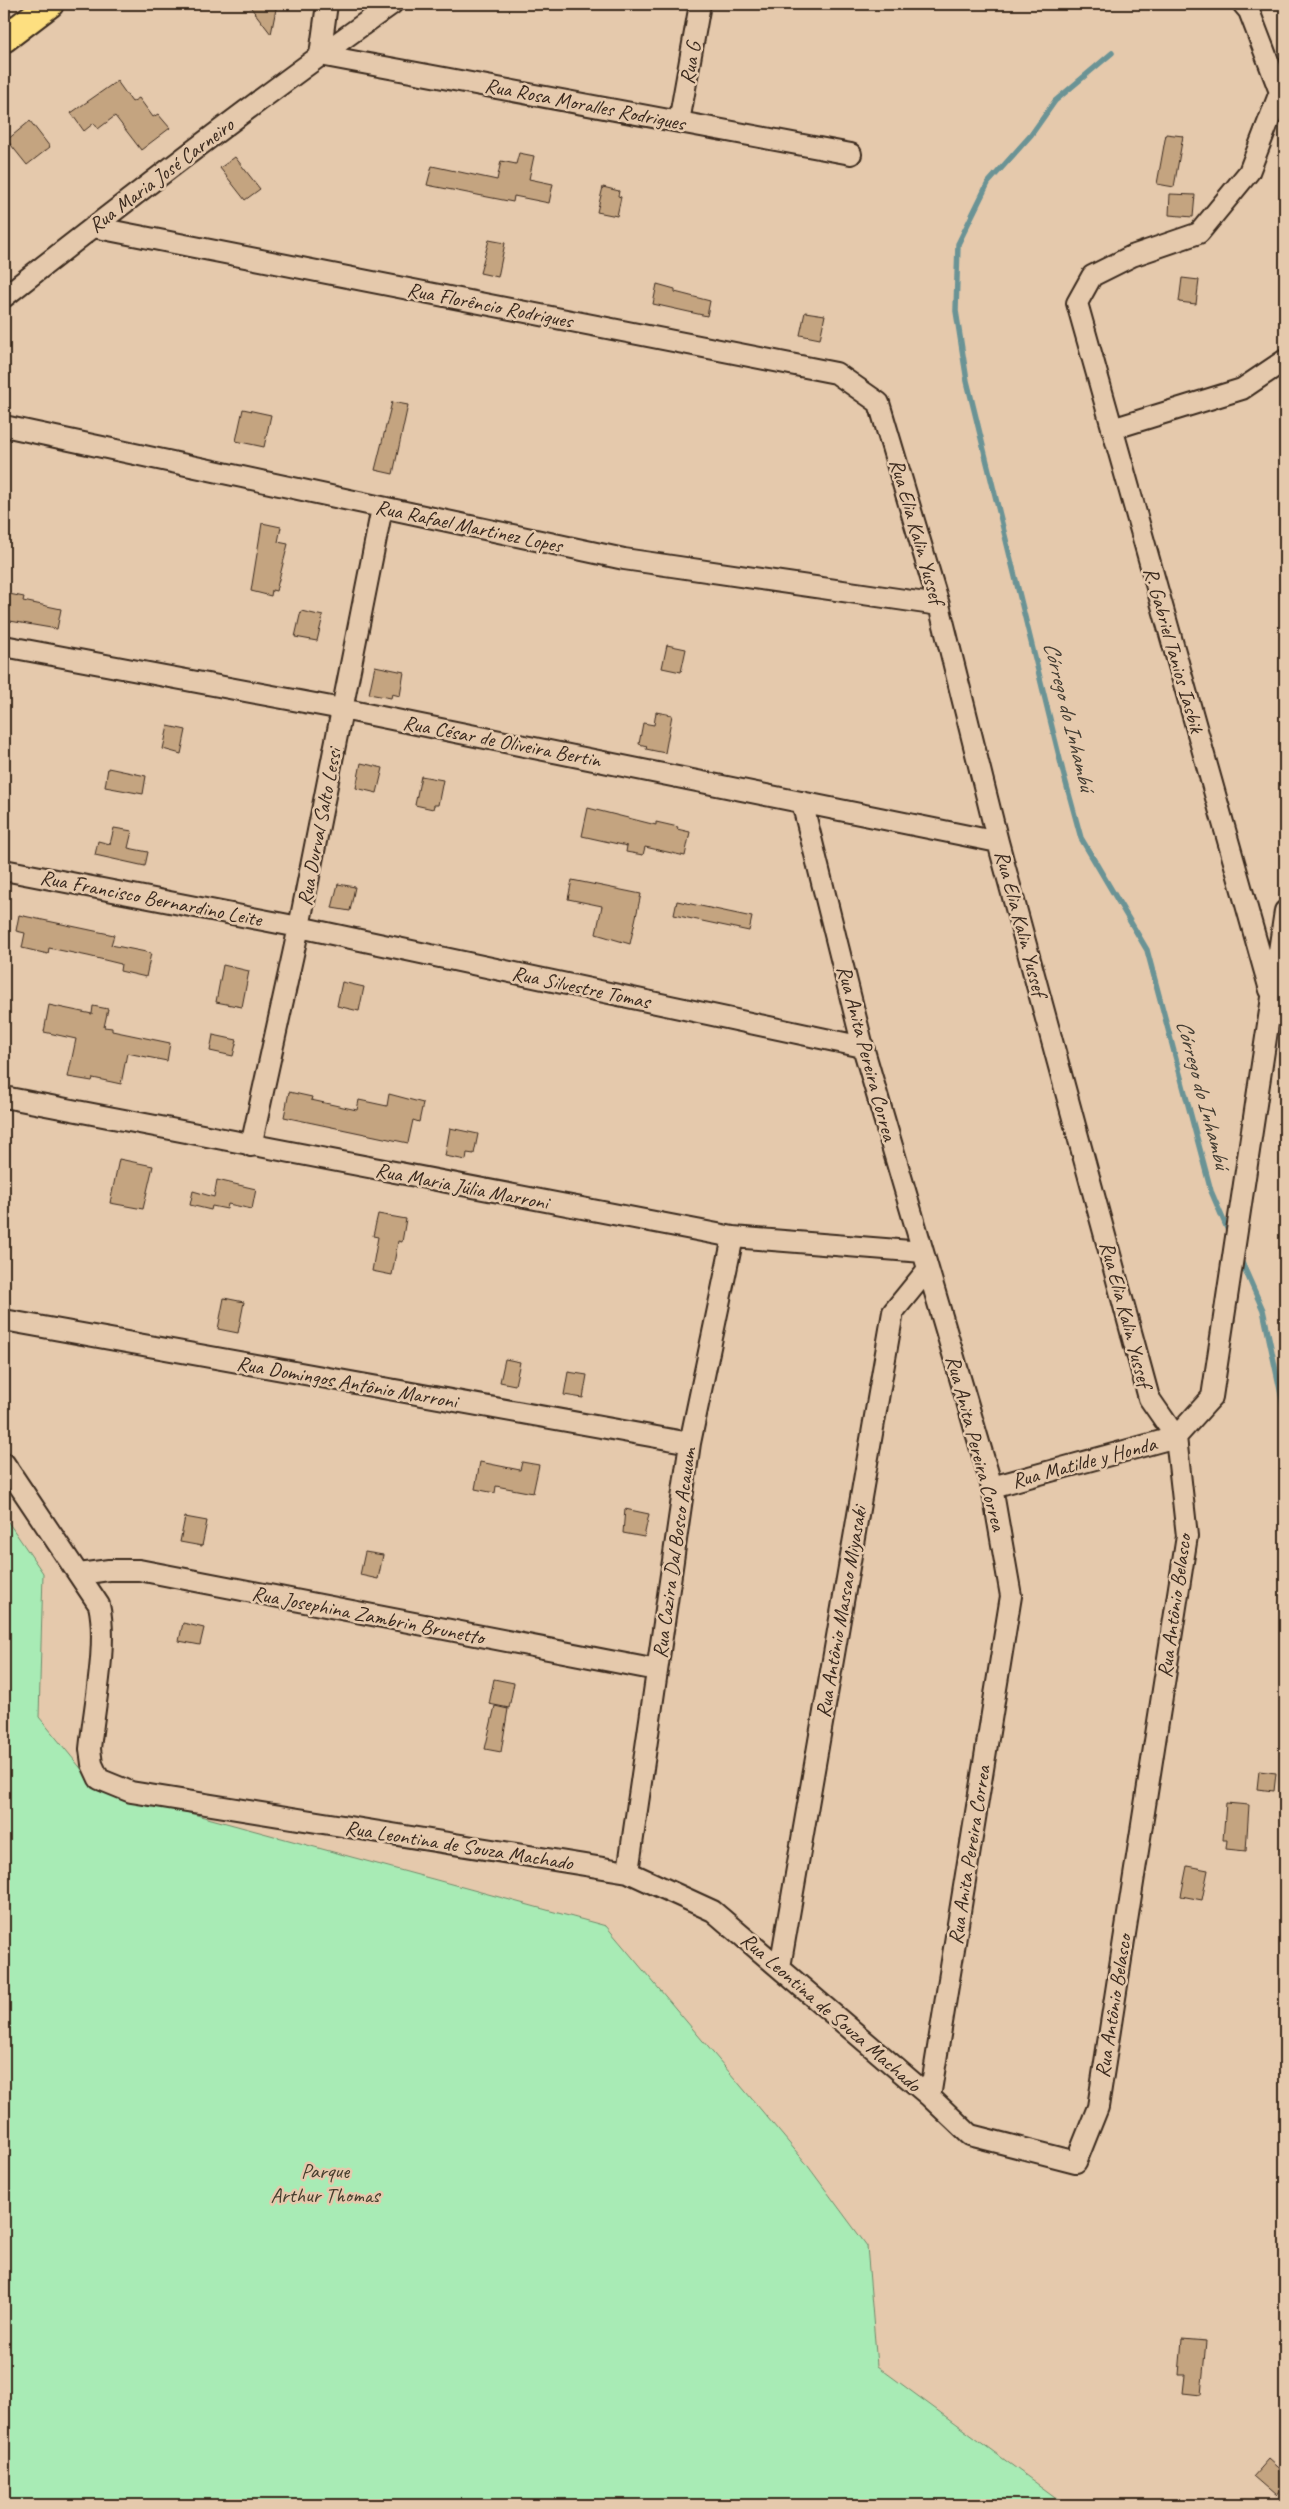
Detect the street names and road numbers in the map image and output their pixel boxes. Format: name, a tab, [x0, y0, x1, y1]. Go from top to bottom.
street label: Rua G	[674, 37, 707, 86]
street label: Rua Rosa Moralles Rodrigues	[483, 72, 689, 137]
street label: Rua Maria José Carneiro	[83, 111, 240, 238]
street label: Rua Florêncio Rodrigues	[405, 276, 577, 334]
street label: Rua Elia Kalin Yussef	[884, 456, 951, 611]
street label: Rua Rafael Martinez Lopes	[373, 494, 566, 559]
street label: R. Gabriel Tanios Iasbik	[1138, 564, 1210, 737]
street label: Rua César de Oliveira Bertin	[401, 709, 605, 773]
street label: Rua Durval Salto Lessi	[291, 743, 348, 908]
street label: Rua Elia Kalin Yussef	[989, 847, 1054, 1003]
street label: Rua Francisco Bernardino Leite	[38, 864, 265, 932]
street label: Rua Silvestre Tomas	[510, 960, 654, 1015]
street label: Rua Anita Pereira Correa	[831, 962, 903, 1145]
street label: Rua Maria Júlia Marroni	[373, 1156, 554, 1216]
street label: Rua Elia Kalin Yussef	[1094, 1238, 1159, 1394]
street label: Rua Domingos Antônio Marroni	[235, 1350, 462, 1415]
street label: Rua Anita Pereira Correa	[940, 1352, 1012, 1535]
street label: Rua Matilde y Honda	[1009, 1430, 1161, 1494]
street label: Rua Cazira Dal Bosco Acauam	[646, 1444, 702, 1660]
street label: Rua Antônio Massao Miyasaki	[810, 1501, 873, 1720]
street label: Rua Antônio Belasco	[1151, 1530, 1197, 1679]
street label: Rua Josephina Zambrin Brunetto	[250, 1580, 489, 1651]
street label: Rua Anita Pereira Correa	[942, 1762, 996, 1946]
street label: Rua Leontina de Souza Machado	[343, 1814, 576, 1876]
street label: Rua Leontina de Souza Machado	[736, 1927, 928, 2098]
street label: Rua Antônio Belasco	[1089, 1930, 1138, 2079]

